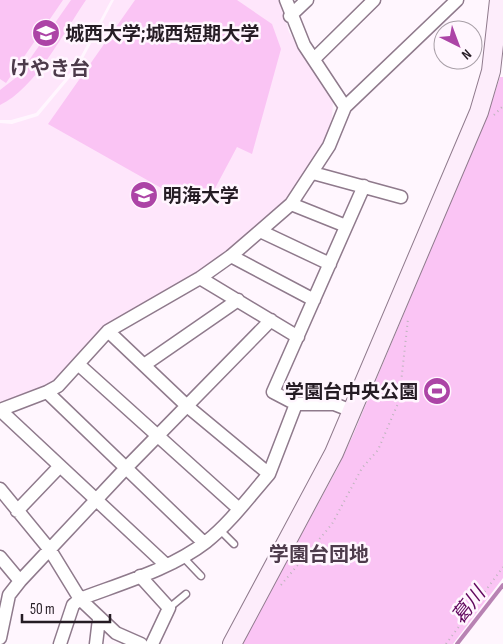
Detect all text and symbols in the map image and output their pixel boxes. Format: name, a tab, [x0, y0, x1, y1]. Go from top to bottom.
school or university icon: 城西大学;城西短期大学	[31, 18, 61, 48]
north arrow	[433, 20, 483, 70]
place label: 城西大学;城西短期大学	[65, 23, 260, 46]
text: N	[458, 45, 475, 63]
district label: けやき台	[10, 57, 90, 81]
school or university icon: 明海大学	[129, 180, 159, 210]
place label: 明海大学	[163, 185, 239, 208]
sports icon: 学園台中央公園	[422, 376, 452, 406]
place label: 学園台中央公園	[285, 381, 418, 404]
district label: 学園台団地	[269, 543, 369, 567]
water label: 葛川	[447, 581, 492, 629]
scale bar	[22, 592, 110, 624]
text: 50 m	[30, 600, 55, 619]

